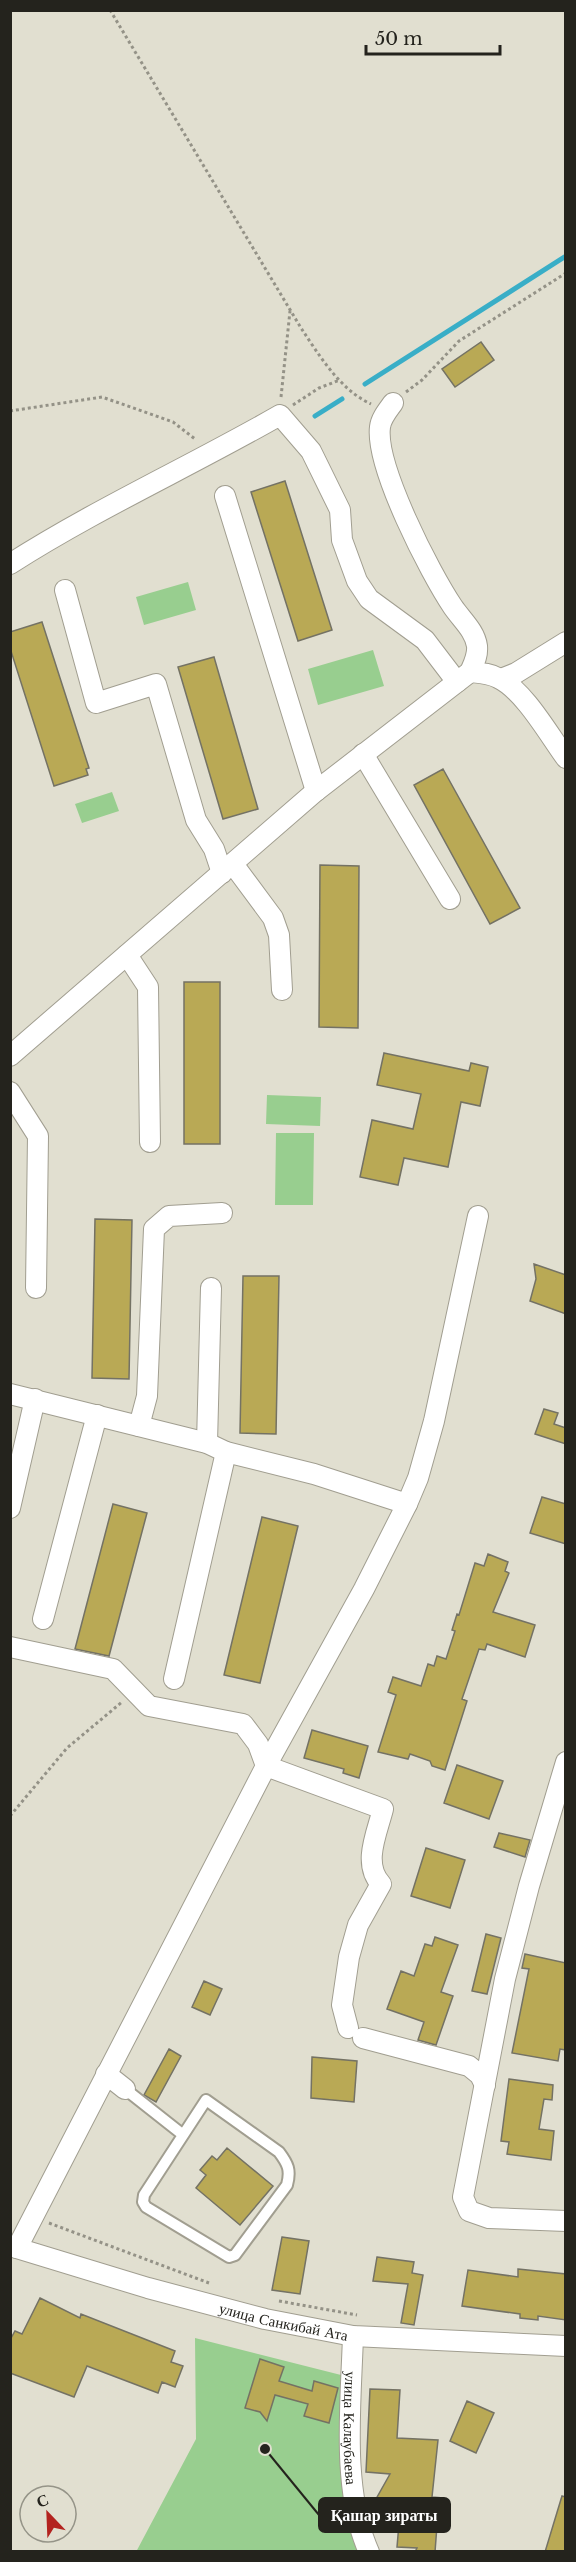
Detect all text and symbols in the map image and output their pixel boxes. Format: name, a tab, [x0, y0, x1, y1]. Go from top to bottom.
scale bar	[366, 18, 500, 56]
text: 50 m	[375, 28, 423, 50]
street label: улица Санкибай Ата	[217, 2298, 350, 2344]
street label: улица Калаубаева	[340, 2371, 362, 2486]
north arrow	[18, 2484, 78, 2544]
text: С	[33, 2489, 51, 2512]
callout: Қашар зираты	[319, 2498, 450, 2532]
text: Қашар зираты	[331, 2505, 438, 2525]

